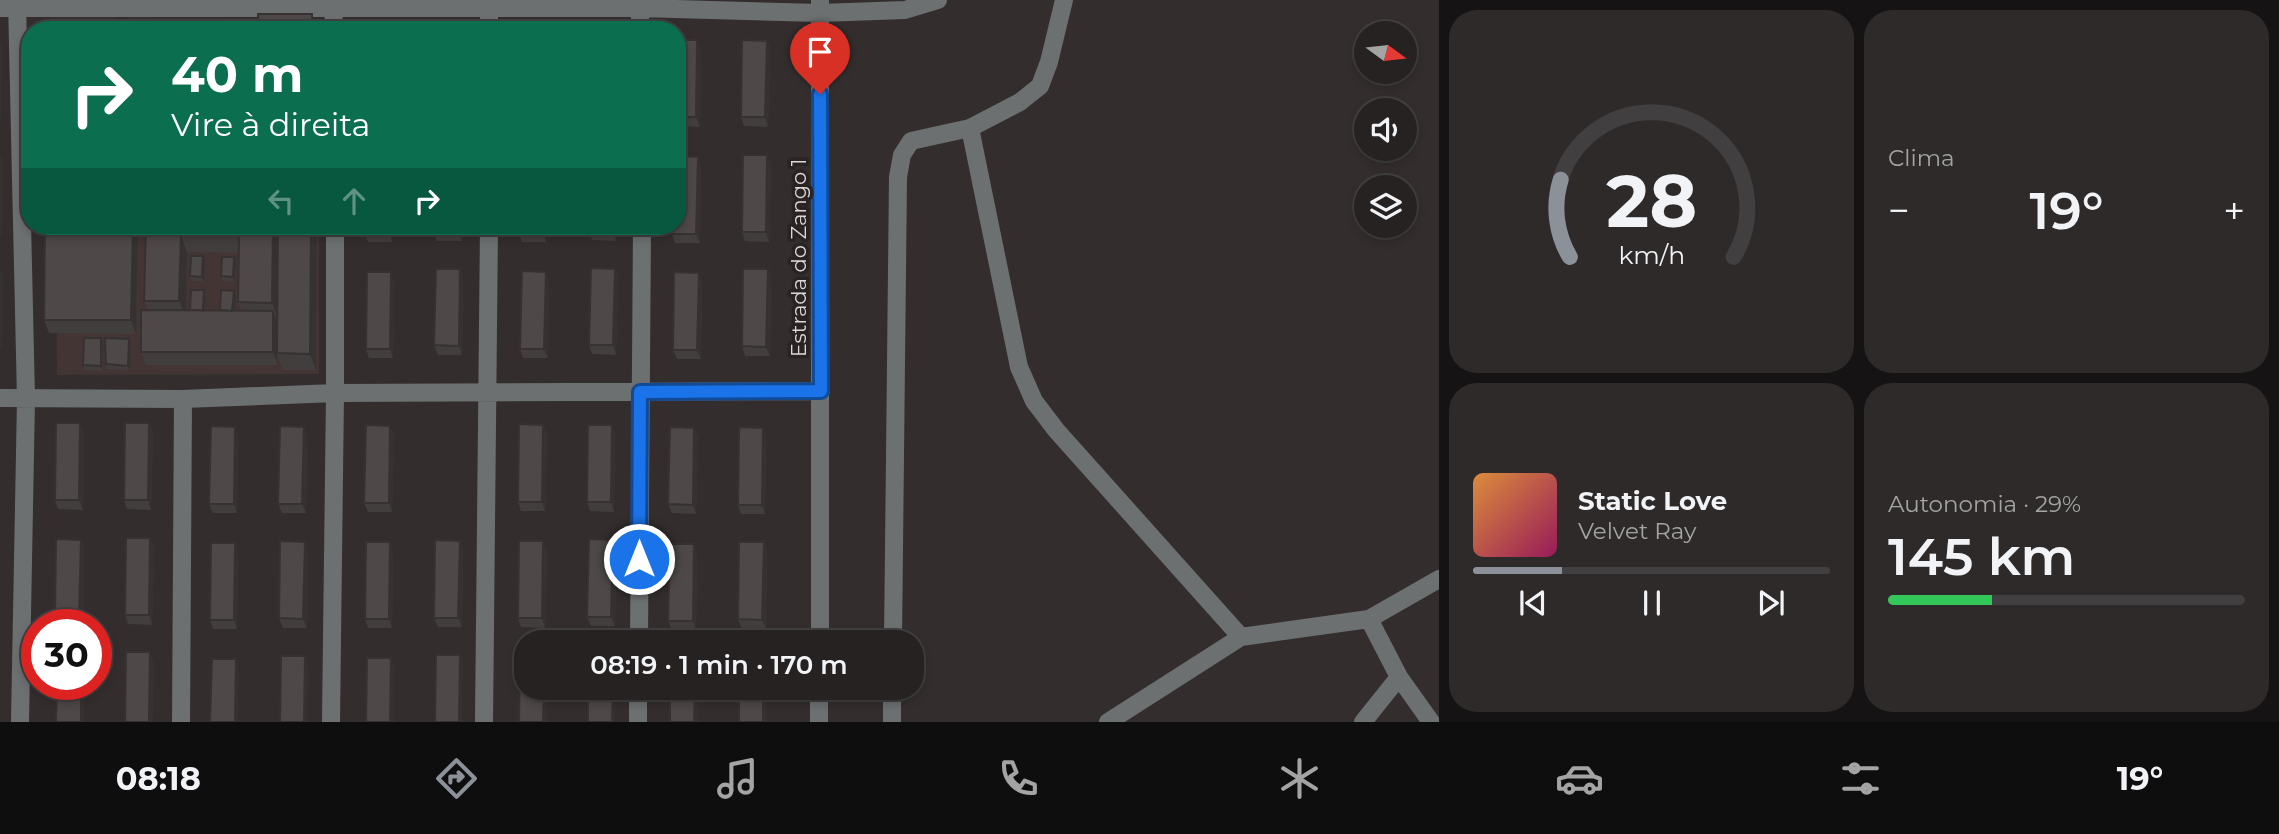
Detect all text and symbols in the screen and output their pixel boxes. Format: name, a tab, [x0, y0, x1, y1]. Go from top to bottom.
north arrow	[1354, 21, 1418, 84]
map controls	[1354, 21, 1417, 238]
pin	[790, 22, 850, 94]
icon: arrive	[801, 33, 839, 71]
text: 40 m	[171, 45, 303, 104]
icon: right	[56, 49, 147, 140]
button: sound	[1354, 98, 1417, 161]
text: Vire à direita	[171, 105, 370, 144]
text: Clima	[1888, 144, 1955, 172]
text: 28	[1606, 158, 1697, 246]
street label: Estrada do Zango 1	[786, 159, 811, 357]
button: layers	[1354, 175, 1417, 238]
text: 19°	[2029, 179, 2104, 242]
icon: left	[262, 182, 300, 220]
icon: ahead	[335, 182, 373, 220]
icon: right	[408, 182, 446, 220]
text: −	[1888, 187, 1910, 234]
text: +	[2223, 187, 2245, 234]
text: km/h	[1618, 240, 1685, 270]
text: Static Love	[1578, 485, 1727, 517]
text: Autonomia · 29%	[1888, 490, 2081, 518]
text: Velvet Ray	[1578, 517, 1696, 545]
position arrow	[602, 522, 676, 596]
text: 145 km	[1888, 525, 2075, 588]
icon: previous	[1514, 584, 1552, 622]
icon: pause	[1633, 584, 1671, 622]
icon: next	[1752, 584, 1790, 622]
speed limit sign: 30	[21, 609, 112, 700]
text: 08:19 · 1 min · 170 m	[590, 649, 848, 681]
icon: directions	[432, 754, 481, 803]
icon: music	[713, 754, 762, 803]
icon: phone	[994, 754, 1043, 803]
icon: climate	[1275, 754, 1324, 803]
icon: car	[1555, 754, 1604, 803]
icon: filters	[1836, 754, 1885, 803]
text: 08:18	[116, 759, 201, 798]
text: 19°	[2117, 759, 2163, 798]

